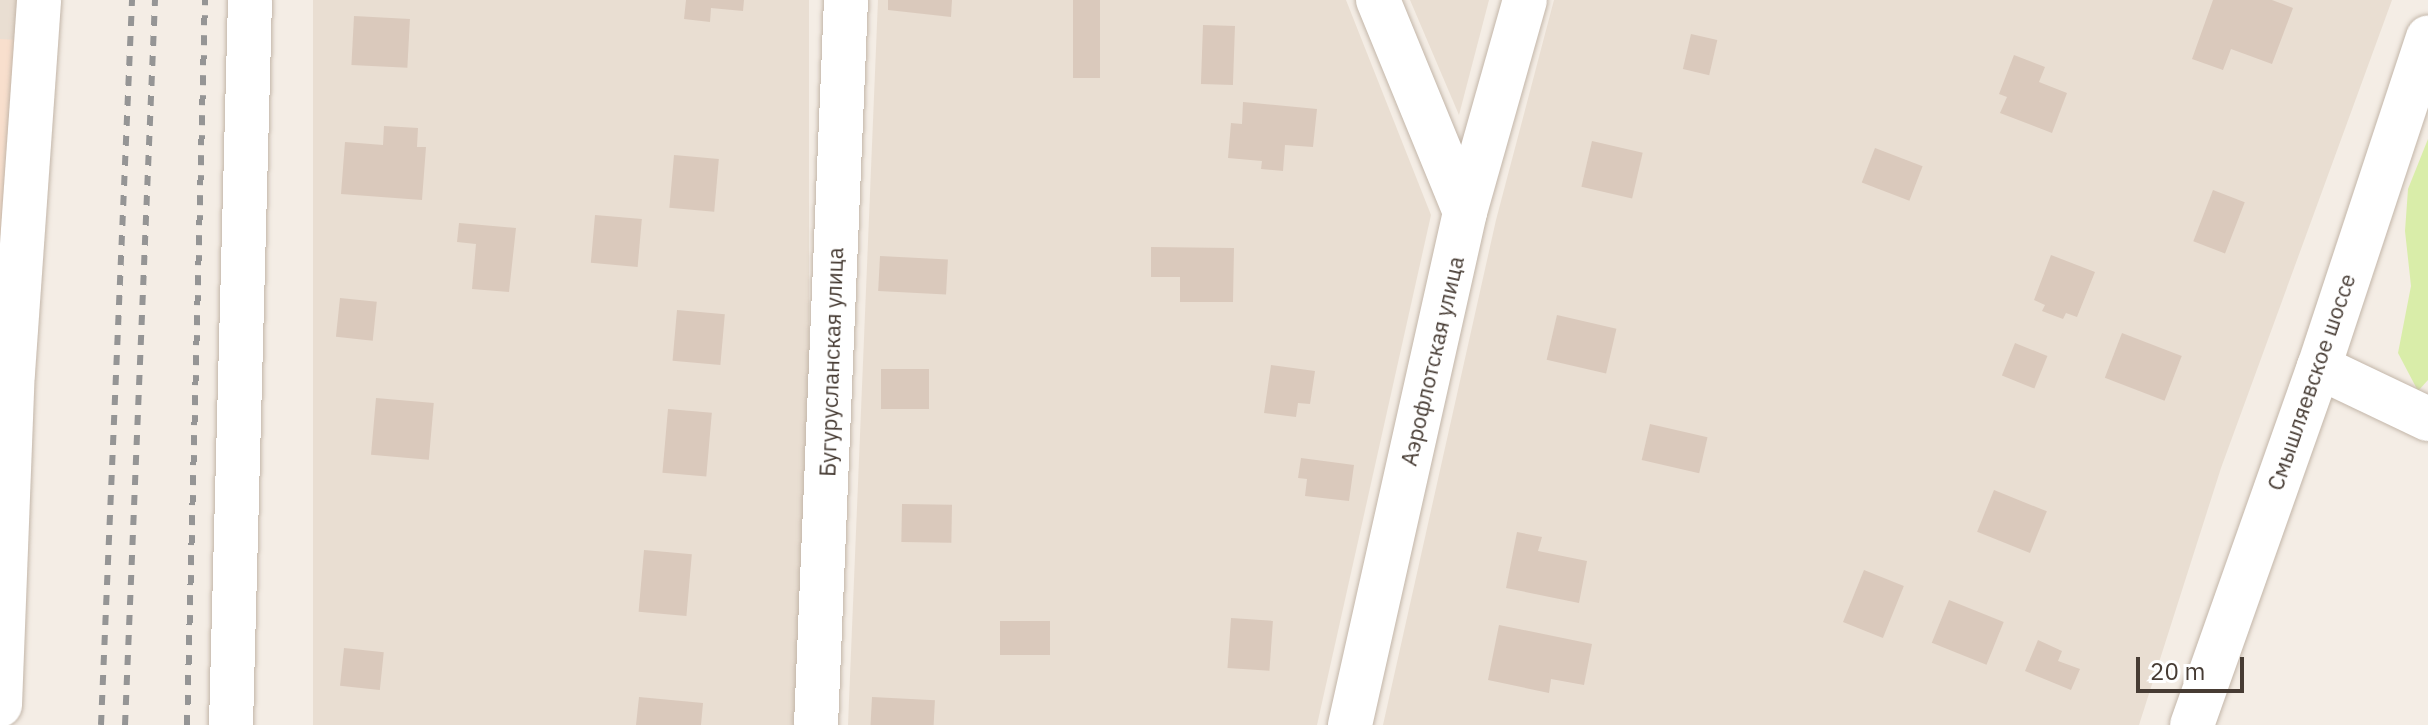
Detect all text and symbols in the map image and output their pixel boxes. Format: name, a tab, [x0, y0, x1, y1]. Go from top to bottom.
street label: Бугурусланская улица	[814, 247, 848, 477]
street label: Аэрофлотская улица	[1395, 254, 1469, 468]
street label: Смышляевское шоссе	[2262, 270, 2360, 494]
scale bar	[2140, 641, 2248, 691]
text: 20 m	[2150, 655, 2205, 687]

